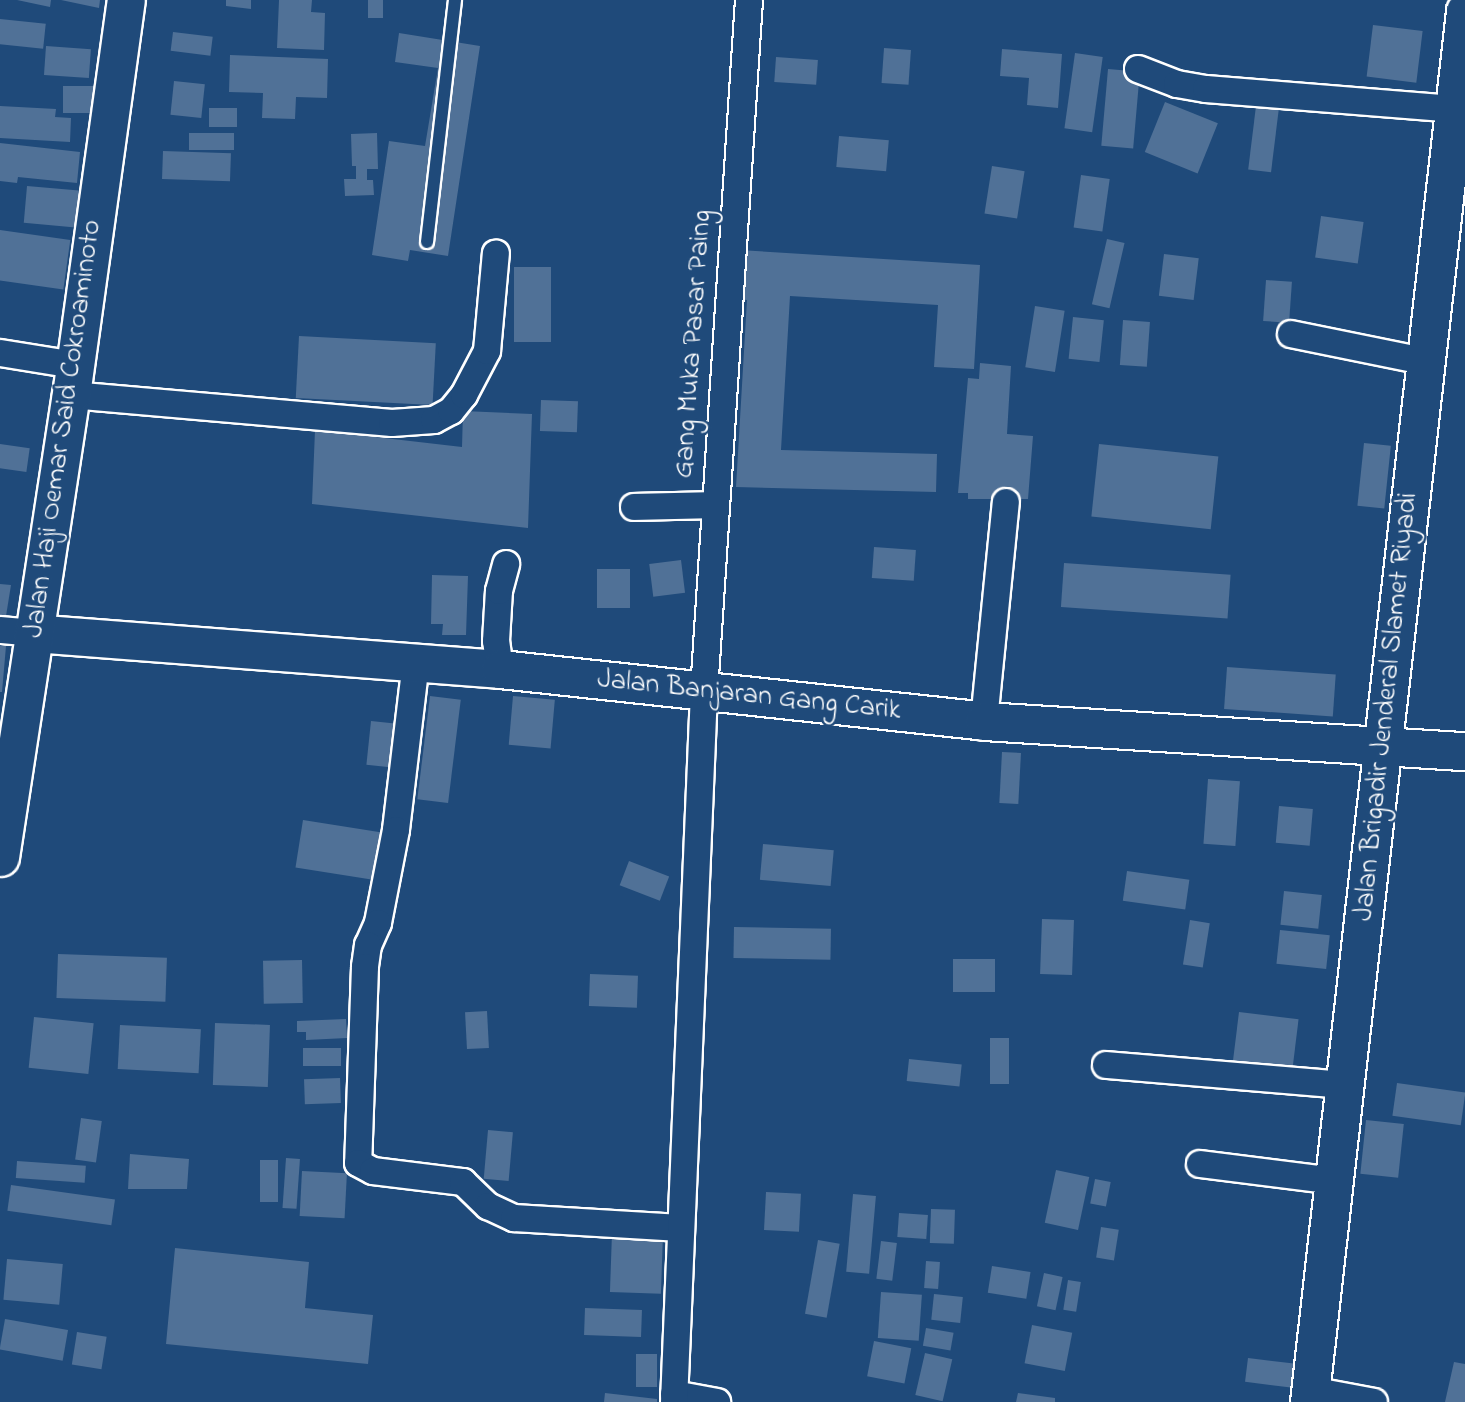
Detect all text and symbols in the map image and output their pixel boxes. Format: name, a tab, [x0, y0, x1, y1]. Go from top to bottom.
street label: Gang Muka Pasar Paing	[668, 209, 720, 479]
street label: Jalan Haji Oemar Said Cokroaminoto	[18, 218, 110, 640]
street label: Jalan Brigadir Jenderal Slamet Riyadi	[1348, 491, 1426, 923]
street label: Jalan Banjaran Gang Carik	[596, 663, 902, 729]

